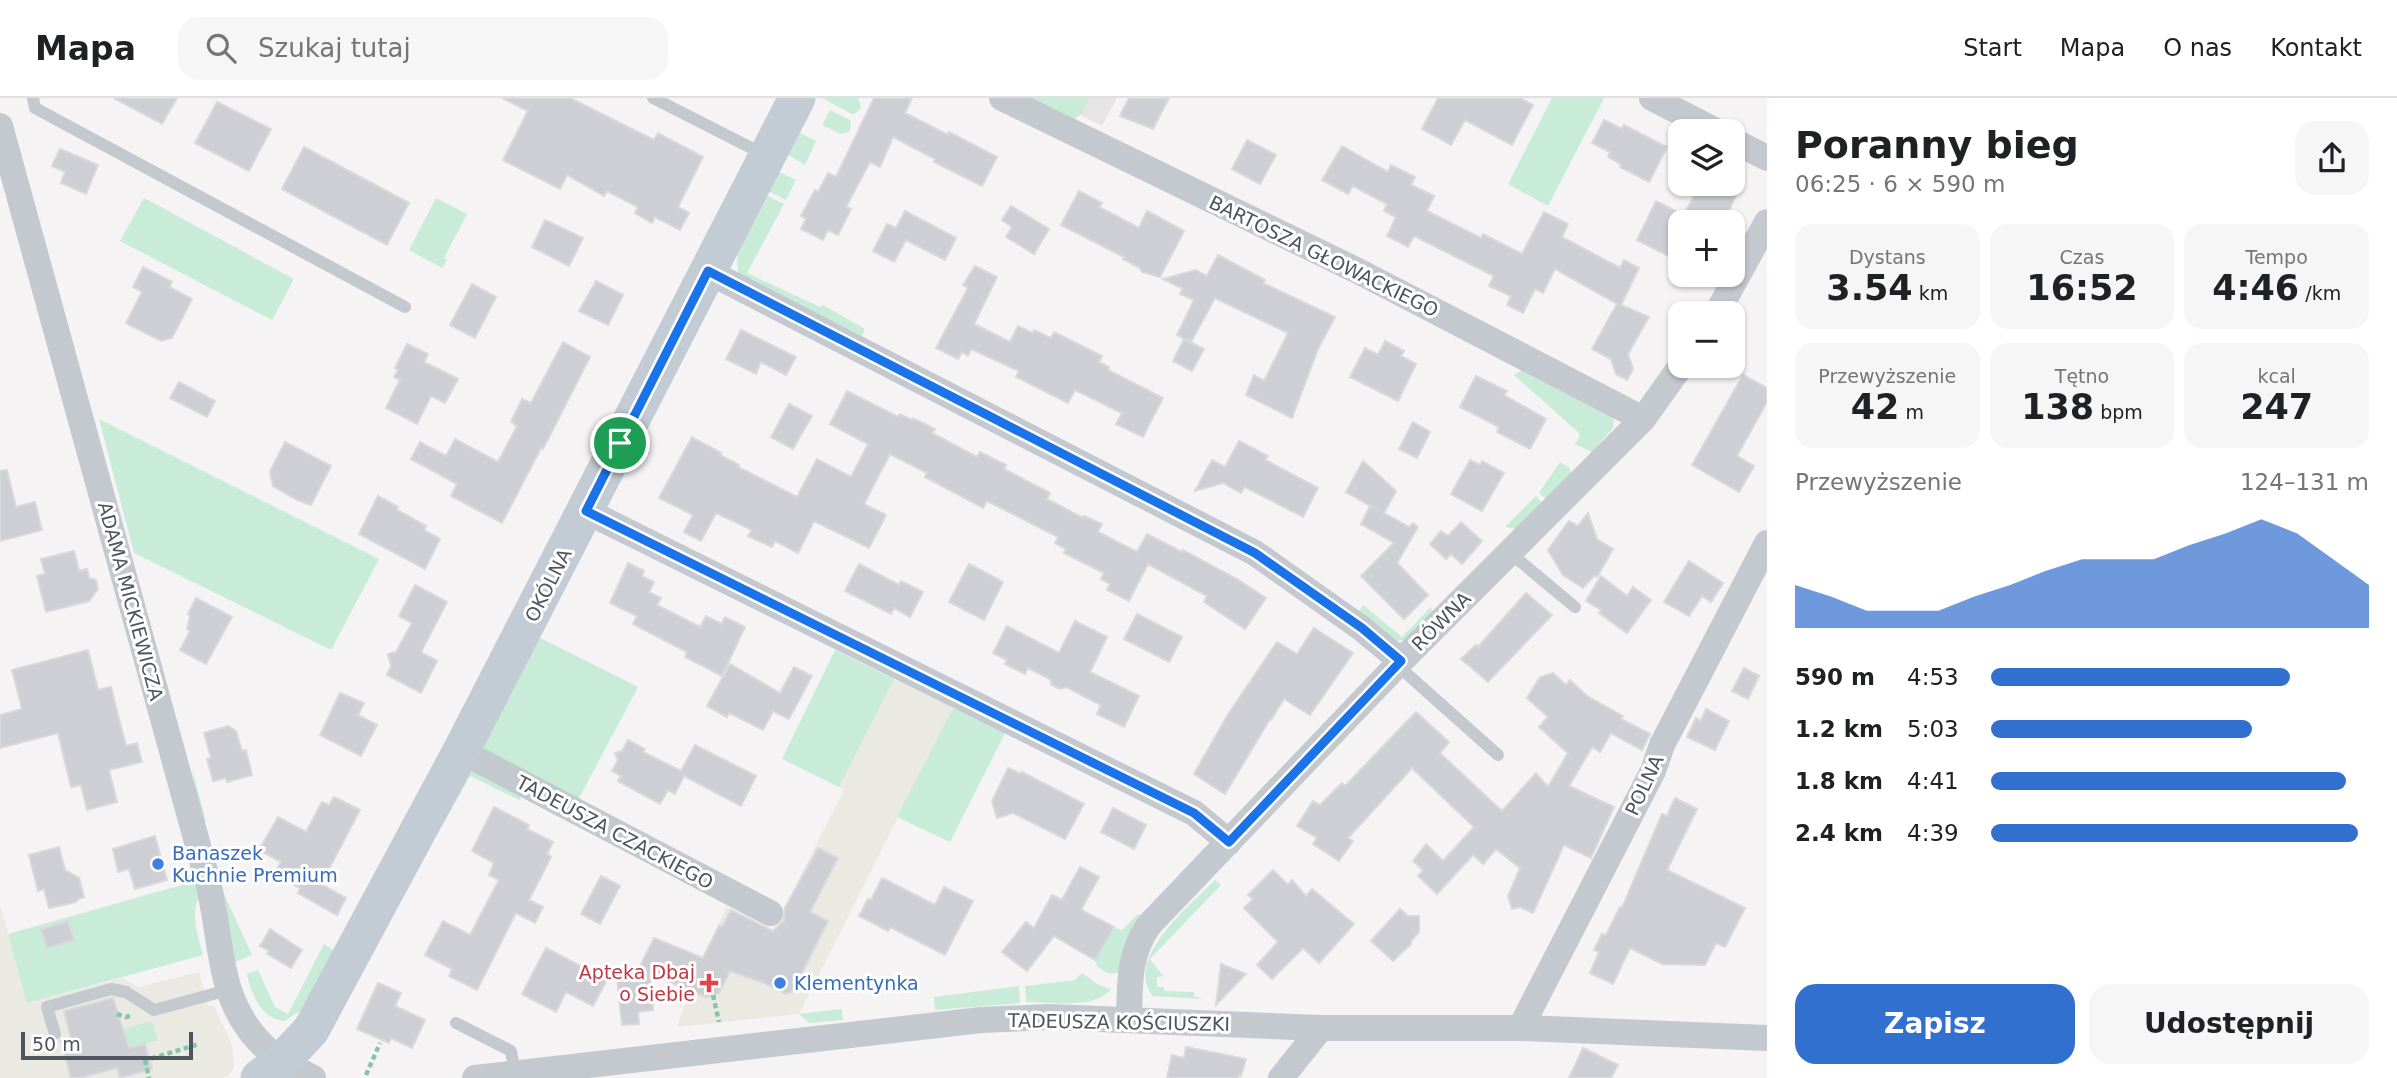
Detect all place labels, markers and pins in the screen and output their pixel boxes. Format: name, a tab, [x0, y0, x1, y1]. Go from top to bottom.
pin	[590, 413, 650, 473]
place label: Banaszek Kuchnie Premium	[172, 842, 338, 886]
marker: Banaszek Kuchnie Premium	[150, 856, 166, 872]
place label: Apteka Dbaj o Siebie	[579, 961, 695, 1005]
place label: Klementynka	[794, 972, 919, 994]
marker: Apteka Dbaj o Siebie	[701, 975, 717, 991]
marker: Klementynka	[772, 975, 788, 991]

